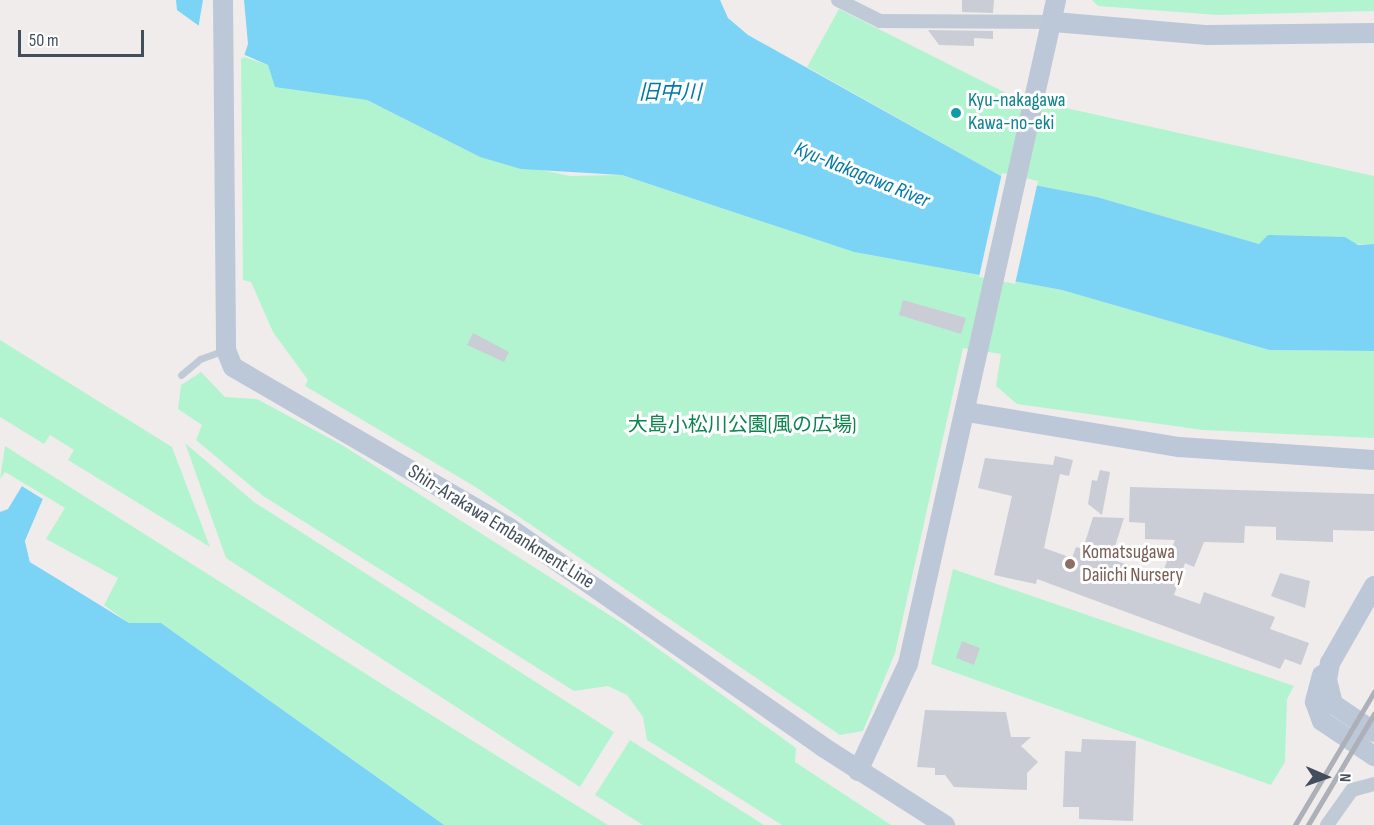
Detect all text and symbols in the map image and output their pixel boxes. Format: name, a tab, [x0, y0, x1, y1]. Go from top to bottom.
scale bar	[21, 18, 147, 56]
text: 50 m	[29, 30, 59, 51]
water label: 旧中川	[639, 80, 701, 106]
place label: Kyu-nakagawa Kawa-no-eki	[968, 89, 1066, 136]
marker: Kyu-nakagawa Kawa-no-eki	[949, 106, 963, 120]
water label: Kyu-Nakagawa River	[791, 136, 933, 214]
park label: 大島小松川公園(風の広場)	[628, 413, 856, 437]
street label: Shin-Arakawa Embankment Line	[403, 460, 599, 594]
place label: Komatsugawa Daiichi Nursery	[1082, 540, 1183, 587]
marker: Komatsugawa Daiichi Nursery	[1063, 557, 1077, 571]
north arrow	[1296, 747, 1356, 807]
text: N	[1335, 773, 1354, 782]

